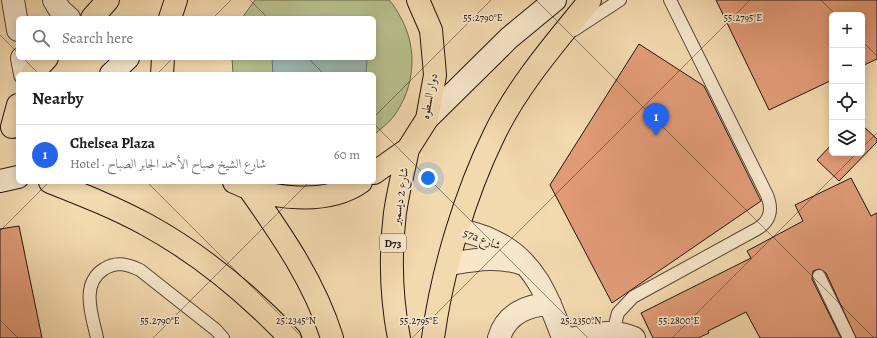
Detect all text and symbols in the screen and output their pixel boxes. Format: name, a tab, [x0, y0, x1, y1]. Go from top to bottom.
text: 55.2790°E	[463, 11, 503, 24]
text: 55.2795°E	[724, 11, 762, 24]
map controls	[829, 12, 865, 156]
button: +	[829, 12, 865, 48]
search box	[16, 16, 376, 60]
icon: search	[30, 27, 52, 49]
text: Search here	[62, 28, 133, 48]
button: −	[829, 48, 865, 84]
street label: دوار السطوه	[417, 72, 441, 120]
button: locate	[829, 84, 865, 120]
text: Nearby	[32, 87, 83, 110]
pin: 1	[643, 103, 669, 136]
button: layers	[829, 120, 865, 156]
text: Chelsea Plaza	[70, 133, 155, 153]
text: 1	[43, 146, 47, 163]
text: 60 m	[334, 146, 360, 163]
text: Hotel · شارع الشيخ صباح الأحمد الجابر الصباح	[70, 155, 266, 172]
street label: شارع 2 ديسمبر	[387, 166, 415, 228]
your location	[418, 168, 438, 188]
street label: 57a شارع	[460, 225, 503, 256]
road number: D73	[380, 234, 406, 252]
text: 55.2790°E	[140, 314, 180, 327]
text: 25.2345°N	[276, 314, 316, 327]
text: 55.2795°E	[400, 314, 438, 327]
text: 25.2350°N	[561, 314, 601, 327]
text: 55.2800°E	[659, 314, 700, 327]

